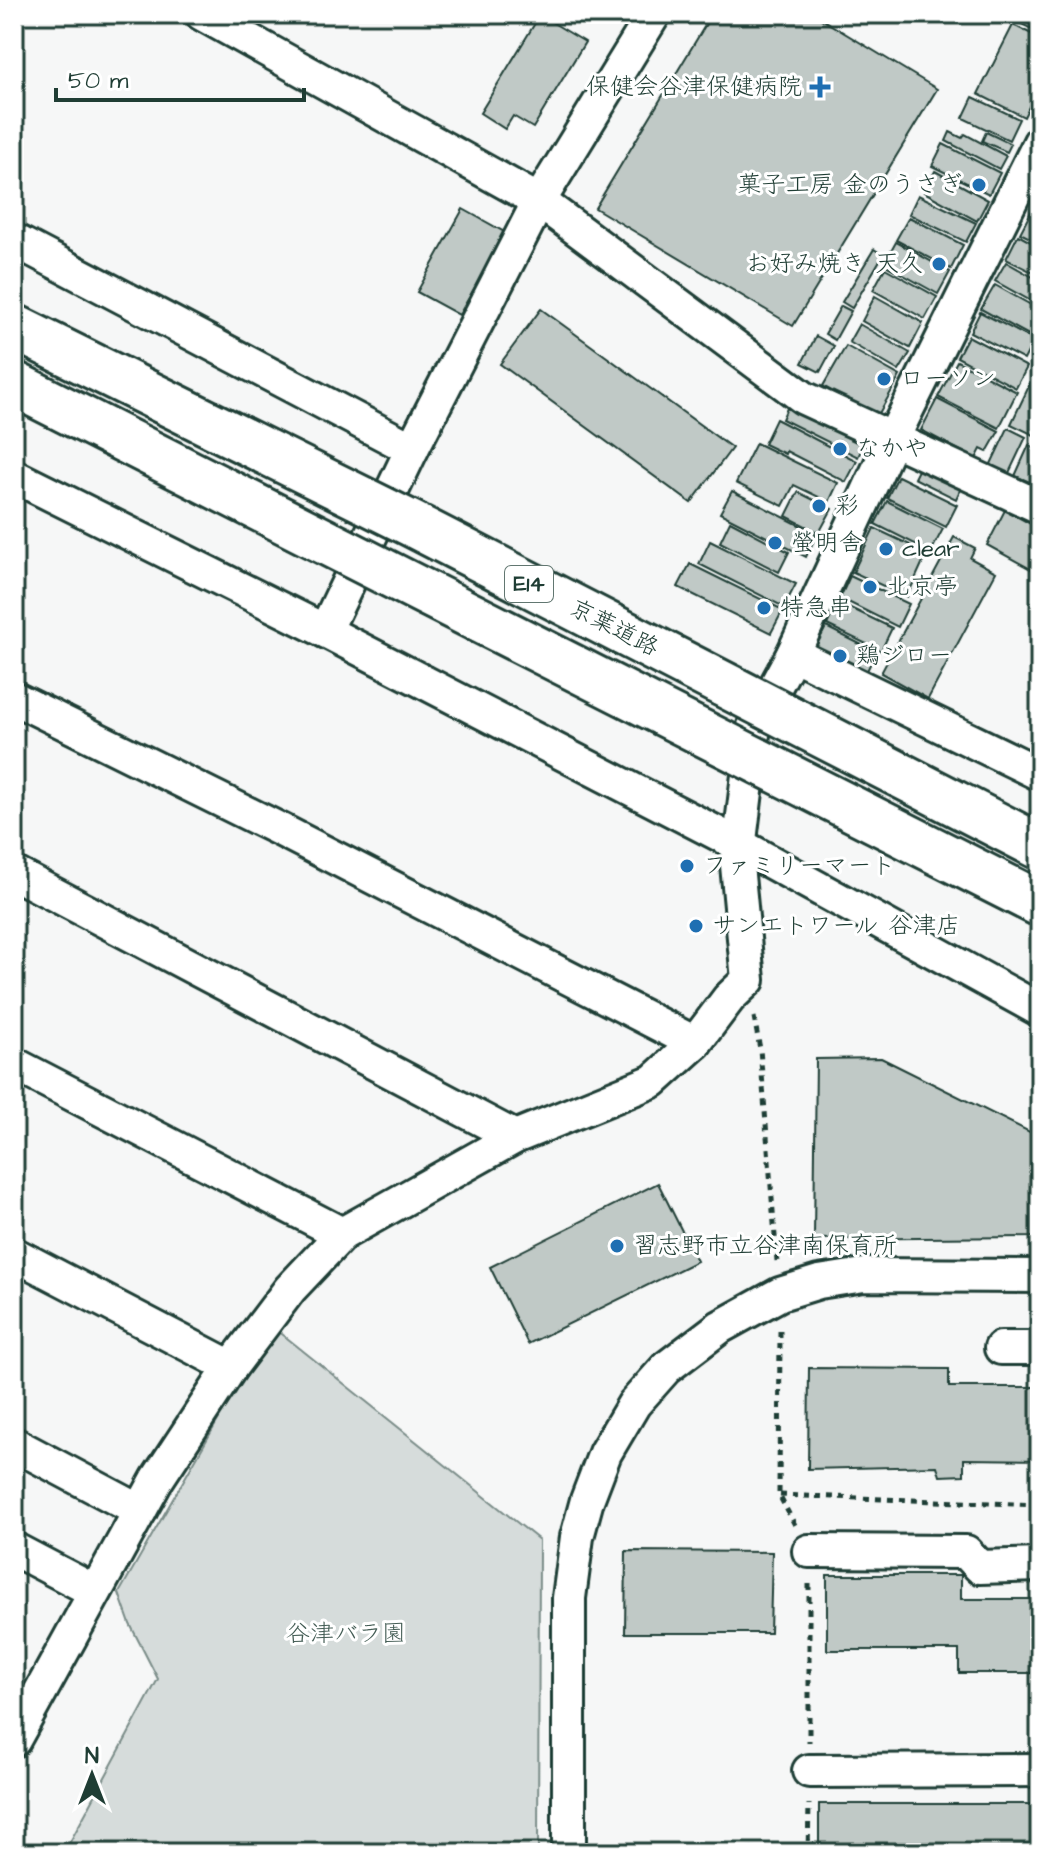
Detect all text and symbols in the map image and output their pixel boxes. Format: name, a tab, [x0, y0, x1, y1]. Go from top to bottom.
scale bar	[56, 52, 304, 102]
text: 50 m	[68, 64, 129, 98]
place label: 保健会谷津保健病院	[586, 70, 802, 104]
marker: 保健会谷津保健病院	[809, 76, 831, 98]
place label: 菓子工房 金のうさぎ	[737, 168, 963, 202]
marker: 菓子工房 金のうさぎ	[970, 176, 988, 194]
place label: お好み焼き 天久	[745, 247, 923, 281]
marker: お好み焼き 天久	[930, 255, 948, 273]
place label: ローソン	[900, 362, 996, 396]
marker: ローソン	[875, 370, 893, 388]
place label: なかや	[856, 432, 928, 466]
marker: なかや	[831, 440, 849, 458]
place label: 彩	[835, 489, 859, 523]
marker: 彩	[810, 497, 828, 515]
place label: 螢明舎	[791, 526, 863, 560]
place label: clear	[902, 532, 959, 566]
marker: 螢明舎	[766, 534, 784, 552]
marker: clear	[877, 540, 895, 558]
road number: E14	[505, 566, 553, 602]
place label: 北京亭	[886, 570, 958, 604]
marker: 北京亭	[861, 578, 879, 596]
street label: 京葉道路	[564, 591, 664, 665]
place label: 特急串	[780, 591, 852, 625]
marker: 特急串	[755, 599, 773, 617]
place label: 鶏ジロー	[856, 639, 952, 673]
marker: 鶏ジロー	[831, 647, 849, 665]
place label: ファミリーマート	[703, 849, 895, 883]
marker: ファミリーマート	[678, 857, 696, 875]
place label: サンエトワール 谷津店	[712, 909, 960, 943]
marker: サンエトワール 谷津店	[687, 917, 705, 935]
place label: 習志野市立谷津南保育所	[633, 1229, 897, 1263]
marker: 習志野市立谷津南保育所	[608, 1237, 626, 1255]
park label: 谷津バラ園	[286, 1617, 406, 1651]
north arrow	[52, 1735, 132, 1815]
text: N	[85, 1741, 99, 1772]

